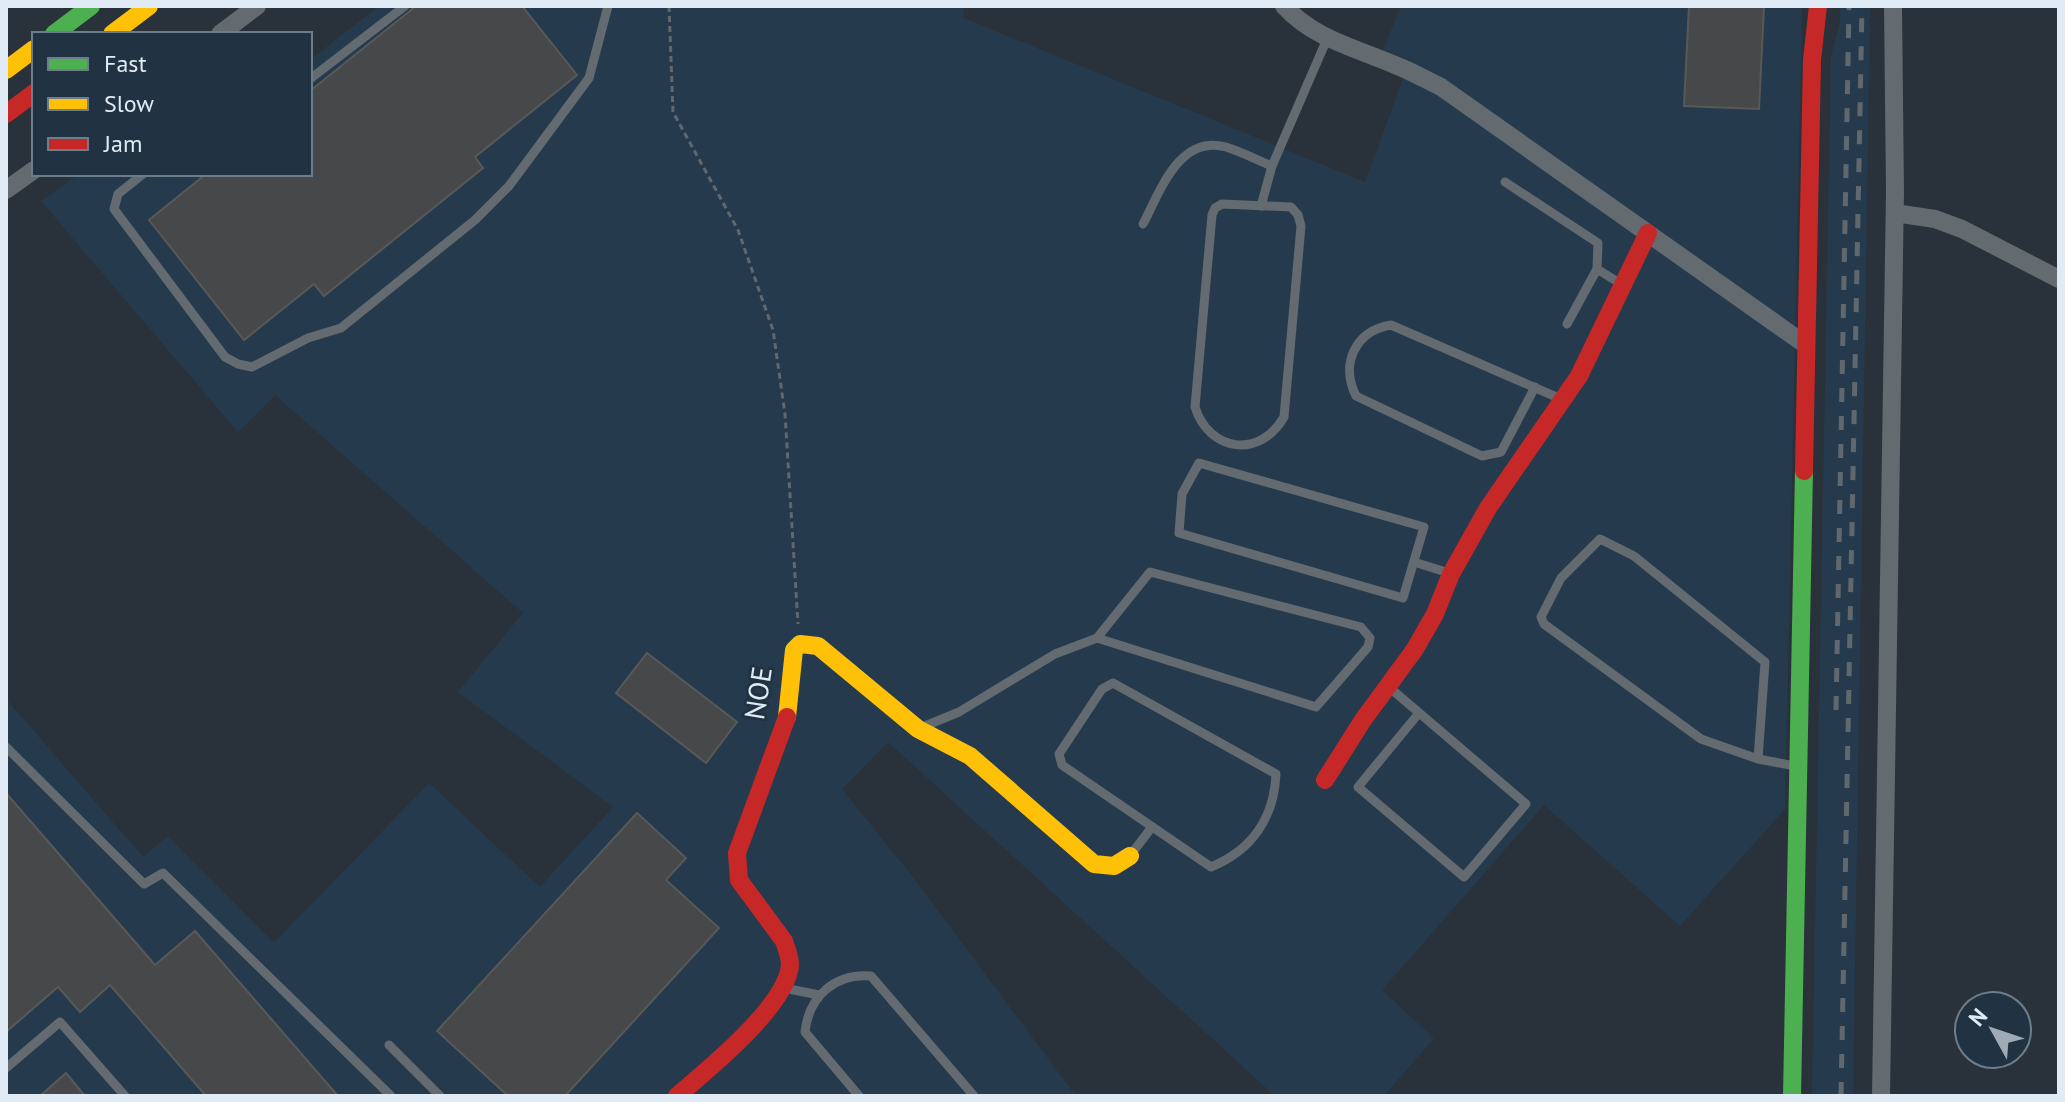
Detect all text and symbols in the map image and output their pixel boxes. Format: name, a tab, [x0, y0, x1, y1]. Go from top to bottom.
legend	[32, 32, 312, 176]
text: Fast	[104, 48, 147, 79]
text: Slow	[104, 88, 154, 119]
text: Jam	[103, 128, 142, 159]
street label: NOE	[735, 664, 780, 722]
north arrow	[1953, 990, 2033, 1070]
text: N	[1962, 1003, 1993, 1032]

